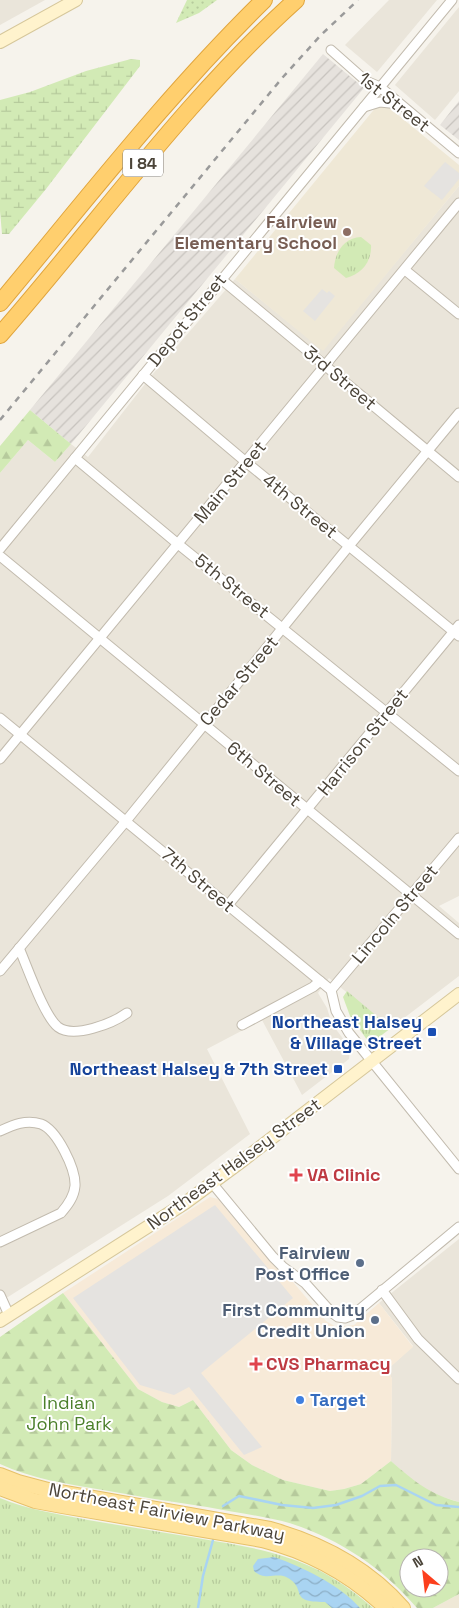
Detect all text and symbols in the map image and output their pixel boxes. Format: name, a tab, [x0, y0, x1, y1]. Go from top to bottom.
street label: 1st Street	[354, 66, 435, 137]
road number: I 84	[123, 150, 163, 177]
place label: Fairview Elementary School	[174, 210, 337, 254]
marker: Fairview Elementary School	[341, 226, 353, 238]
street label: Depot Street	[142, 269, 231, 371]
street label: 3rd Street	[299, 340, 382, 415]
street label: Main Street	[188, 436, 271, 528]
street label: 4th Street	[258, 468, 343, 543]
street label: 5th Street	[190, 548, 274, 623]
street label: Cedar Street	[194, 631, 283, 730]
street label: Harrison Street	[312, 683, 413, 800]
street label: 6th Street	[222, 736, 306, 811]
street label: 7th Street	[157, 842, 240, 917]
street label: Lincoln Street	[347, 859, 443, 968]
place label: Northeast Halsey & Village Street	[272, 1010, 422, 1054]
marker: Northeast Halsey & Village Street	[426, 1026, 438, 1038]
place label: Northeast Halsey & 7th Street	[70, 1057, 328, 1080]
marker: Northeast Halsey & 7th Street	[332, 1063, 344, 1075]
street label: Northeast Halsey Street	[142, 1093, 325, 1235]
place label: VA Clinic	[307, 1163, 381, 1186]
marker: VA Clinic	[289, 1168, 303, 1182]
place label: Fairview Post Office	[255, 1241, 350, 1285]
marker: Fairview Post Office	[354, 1257, 366, 1269]
place label: First Community Credit Union	[222, 1298, 365, 1342]
marker: First Community Credit Union	[369, 1314, 381, 1326]
place label: CVS Pharmacy	[266, 1352, 391, 1375]
marker: CVS Pharmacy	[250, 1358, 262, 1370]
place label: Target	[310, 1388, 366, 1411]
park label: Indian John Park	[26, 1391, 112, 1435]
marker: Target	[294, 1394, 306, 1406]
street label: Northeast Fairview Parkway	[47, 1477, 287, 1546]
north arrow	[399, 1548, 449, 1598]
text: N	[410, 1551, 426, 1572]

